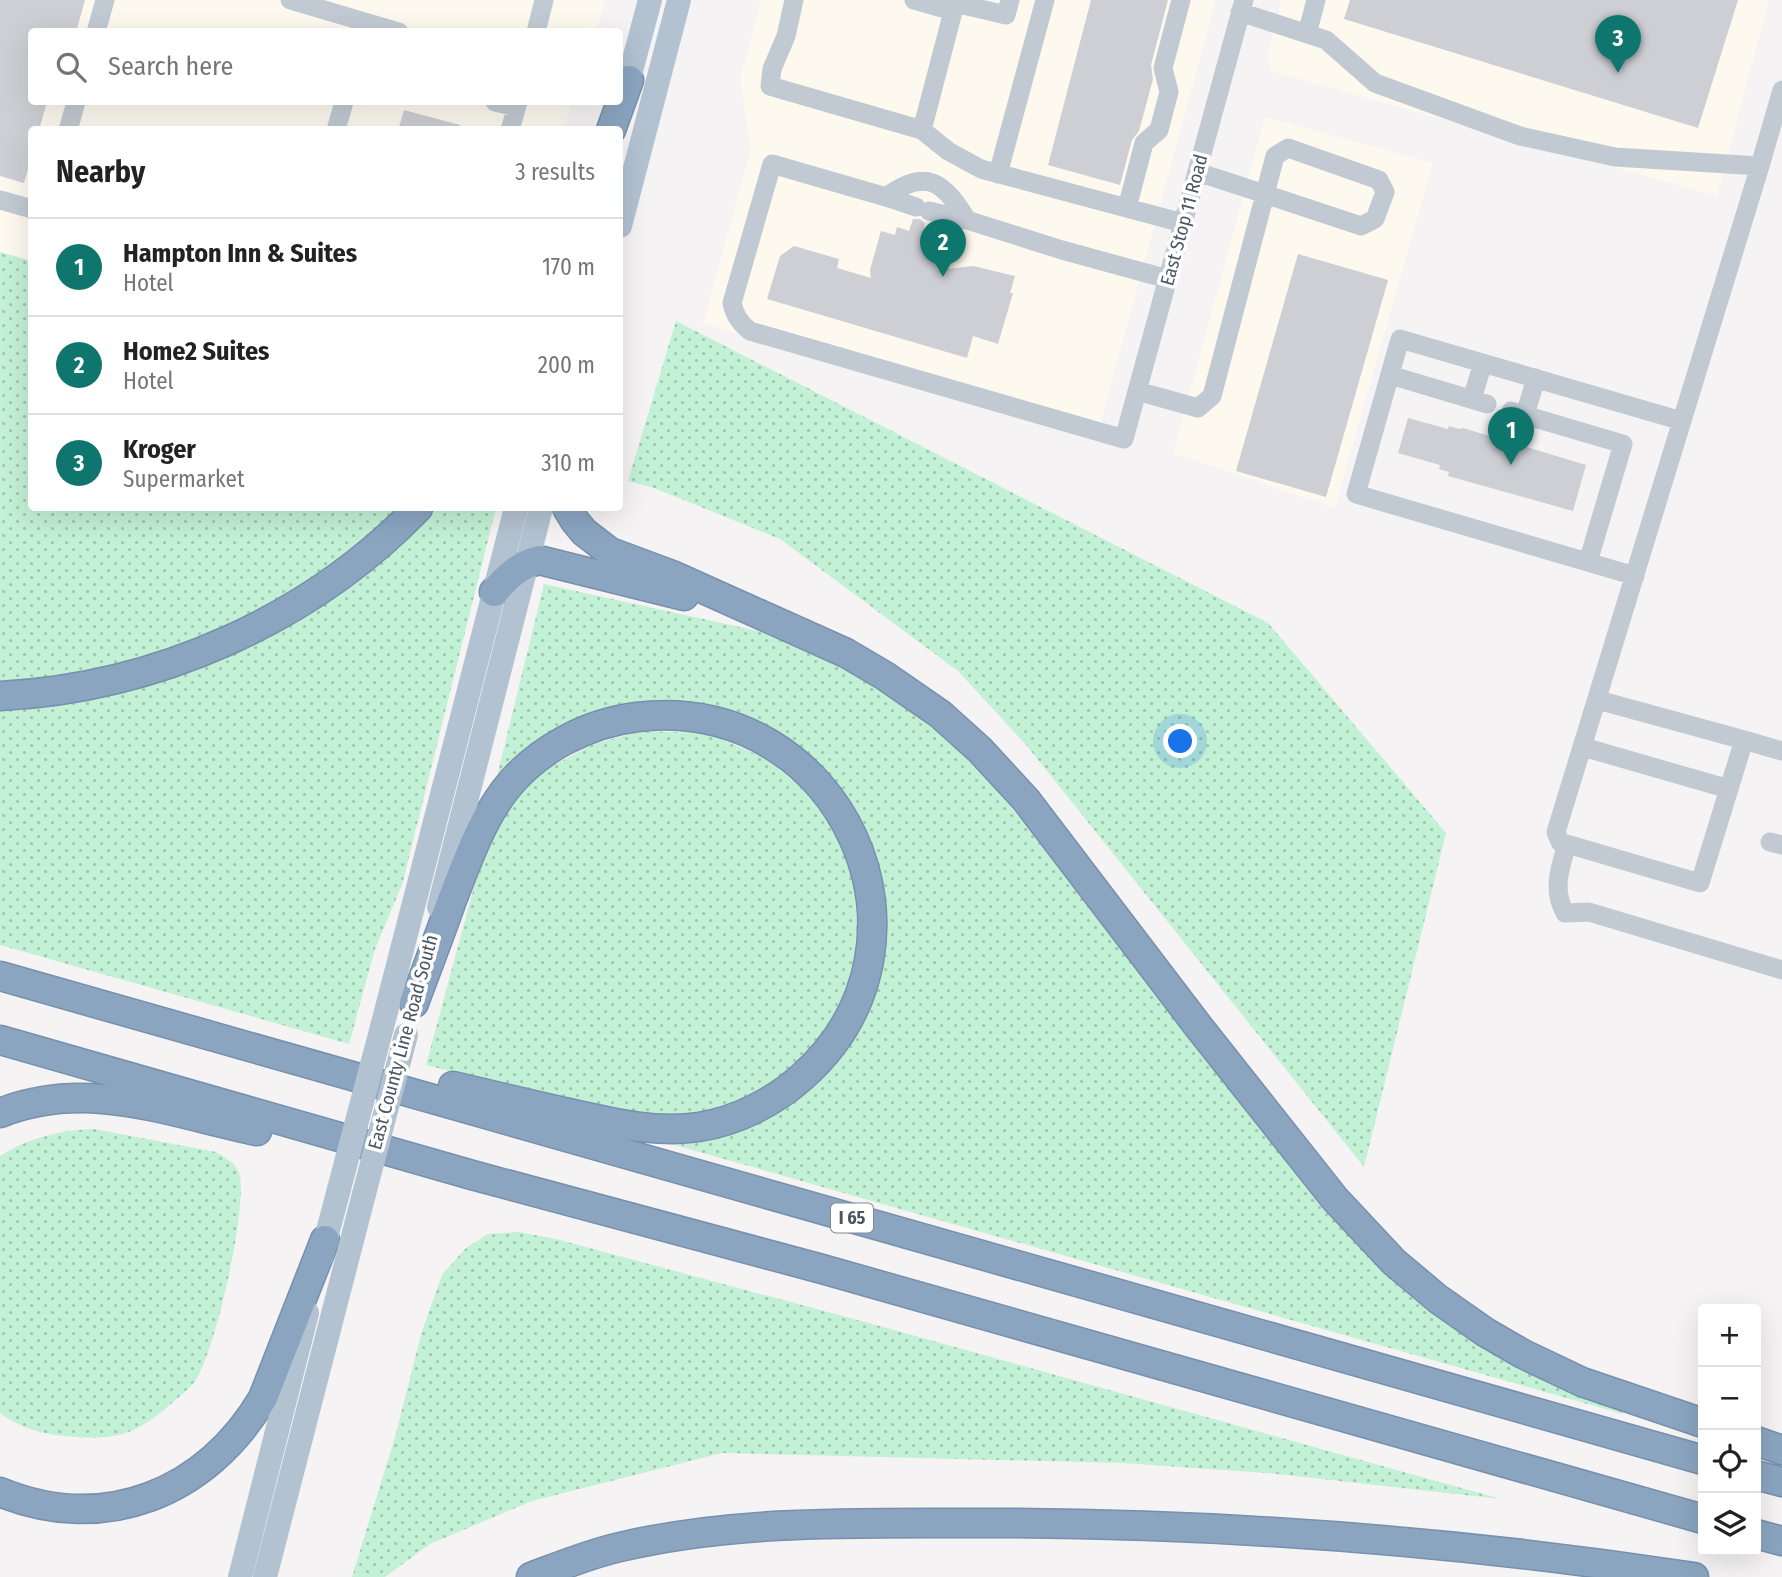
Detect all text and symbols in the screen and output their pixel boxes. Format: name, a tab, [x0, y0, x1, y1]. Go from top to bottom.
pin: 3	[1595, 15, 1641, 73]
search box	[28, 28, 623, 105]
icon: search	[52, 48, 90, 86]
text: Search here	[108, 51, 233, 82]
street label: East Stop 11 Road	[1155, 152, 1213, 288]
text: Nearby	[56, 154, 145, 190]
text: 3 results	[515, 158, 595, 186]
pin: 2	[920, 219, 966, 277]
text: Hampton Inn & Suites	[123, 238, 357, 269]
text: 1	[74, 253, 84, 281]
text: 170 m	[542, 253, 595, 281]
text: Hotel	[123, 269, 174, 297]
text: Home2 Suites	[123, 336, 269, 367]
text: 2	[74, 351, 84, 379]
text: 200 m	[538, 351, 595, 379]
text: Hotel	[123, 367, 174, 395]
pin: 1	[1488, 407, 1534, 465]
text: Kroger	[123, 434, 196, 465]
text: 3	[74, 449, 84, 477]
text: 310 m	[541, 449, 595, 477]
text: Supermarket	[123, 465, 244, 493]
your location	[1163, 724, 1197, 758]
street label: East County Line Road South	[363, 932, 443, 1152]
road number: I 65	[831, 1204, 873, 1232]
map controls	[1698, 1304, 1761, 1556]
button: +	[1698, 1304, 1761, 1367]
button: −	[1698, 1367, 1761, 1430]
button: locate	[1698, 1430, 1761, 1493]
button: layers	[1698, 1493, 1761, 1556]

